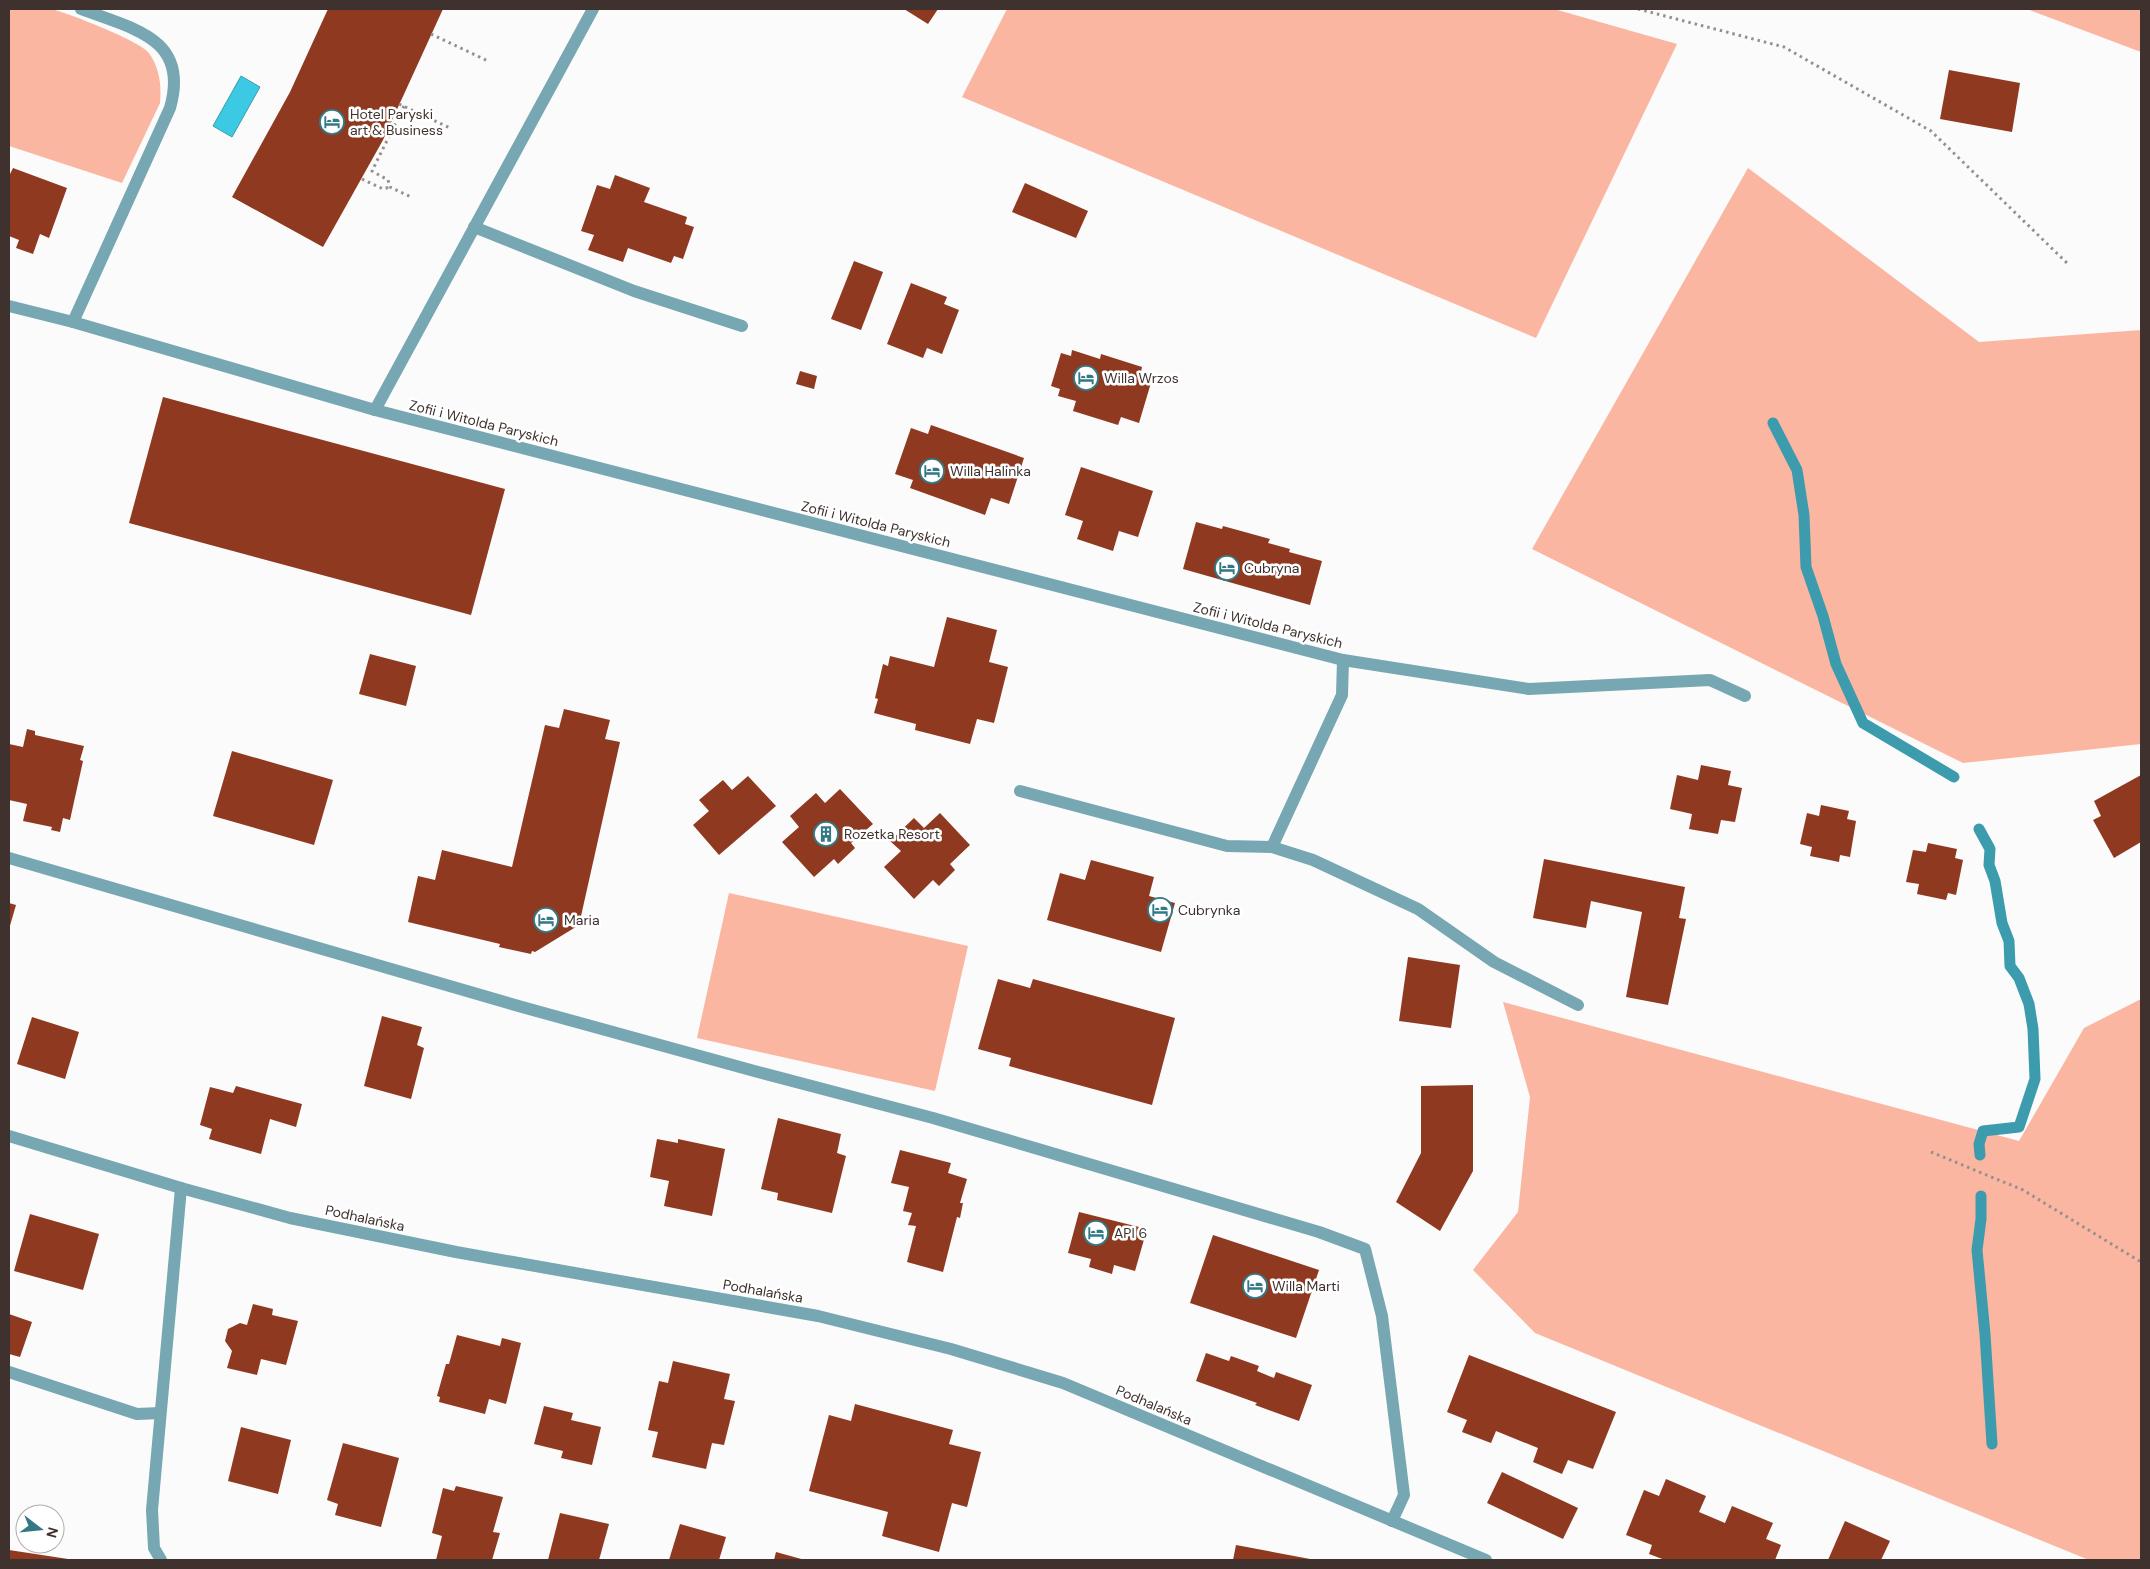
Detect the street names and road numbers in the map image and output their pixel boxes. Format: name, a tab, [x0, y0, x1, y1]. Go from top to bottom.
street label: Zofii i Witolda Paryskich	[408, 396, 560, 450]
street label: Zofii i Witolda Paryskich	[800, 497, 952, 551]
street label: Zofii i Witolda Paryskich	[1192, 598, 1344, 652]
street label: Podhalańska	[324, 1201, 406, 1235]
street label: Podhalańska	[722, 1275, 804, 1307]
street label: Podhalańska	[1113, 1381, 1195, 1429]

